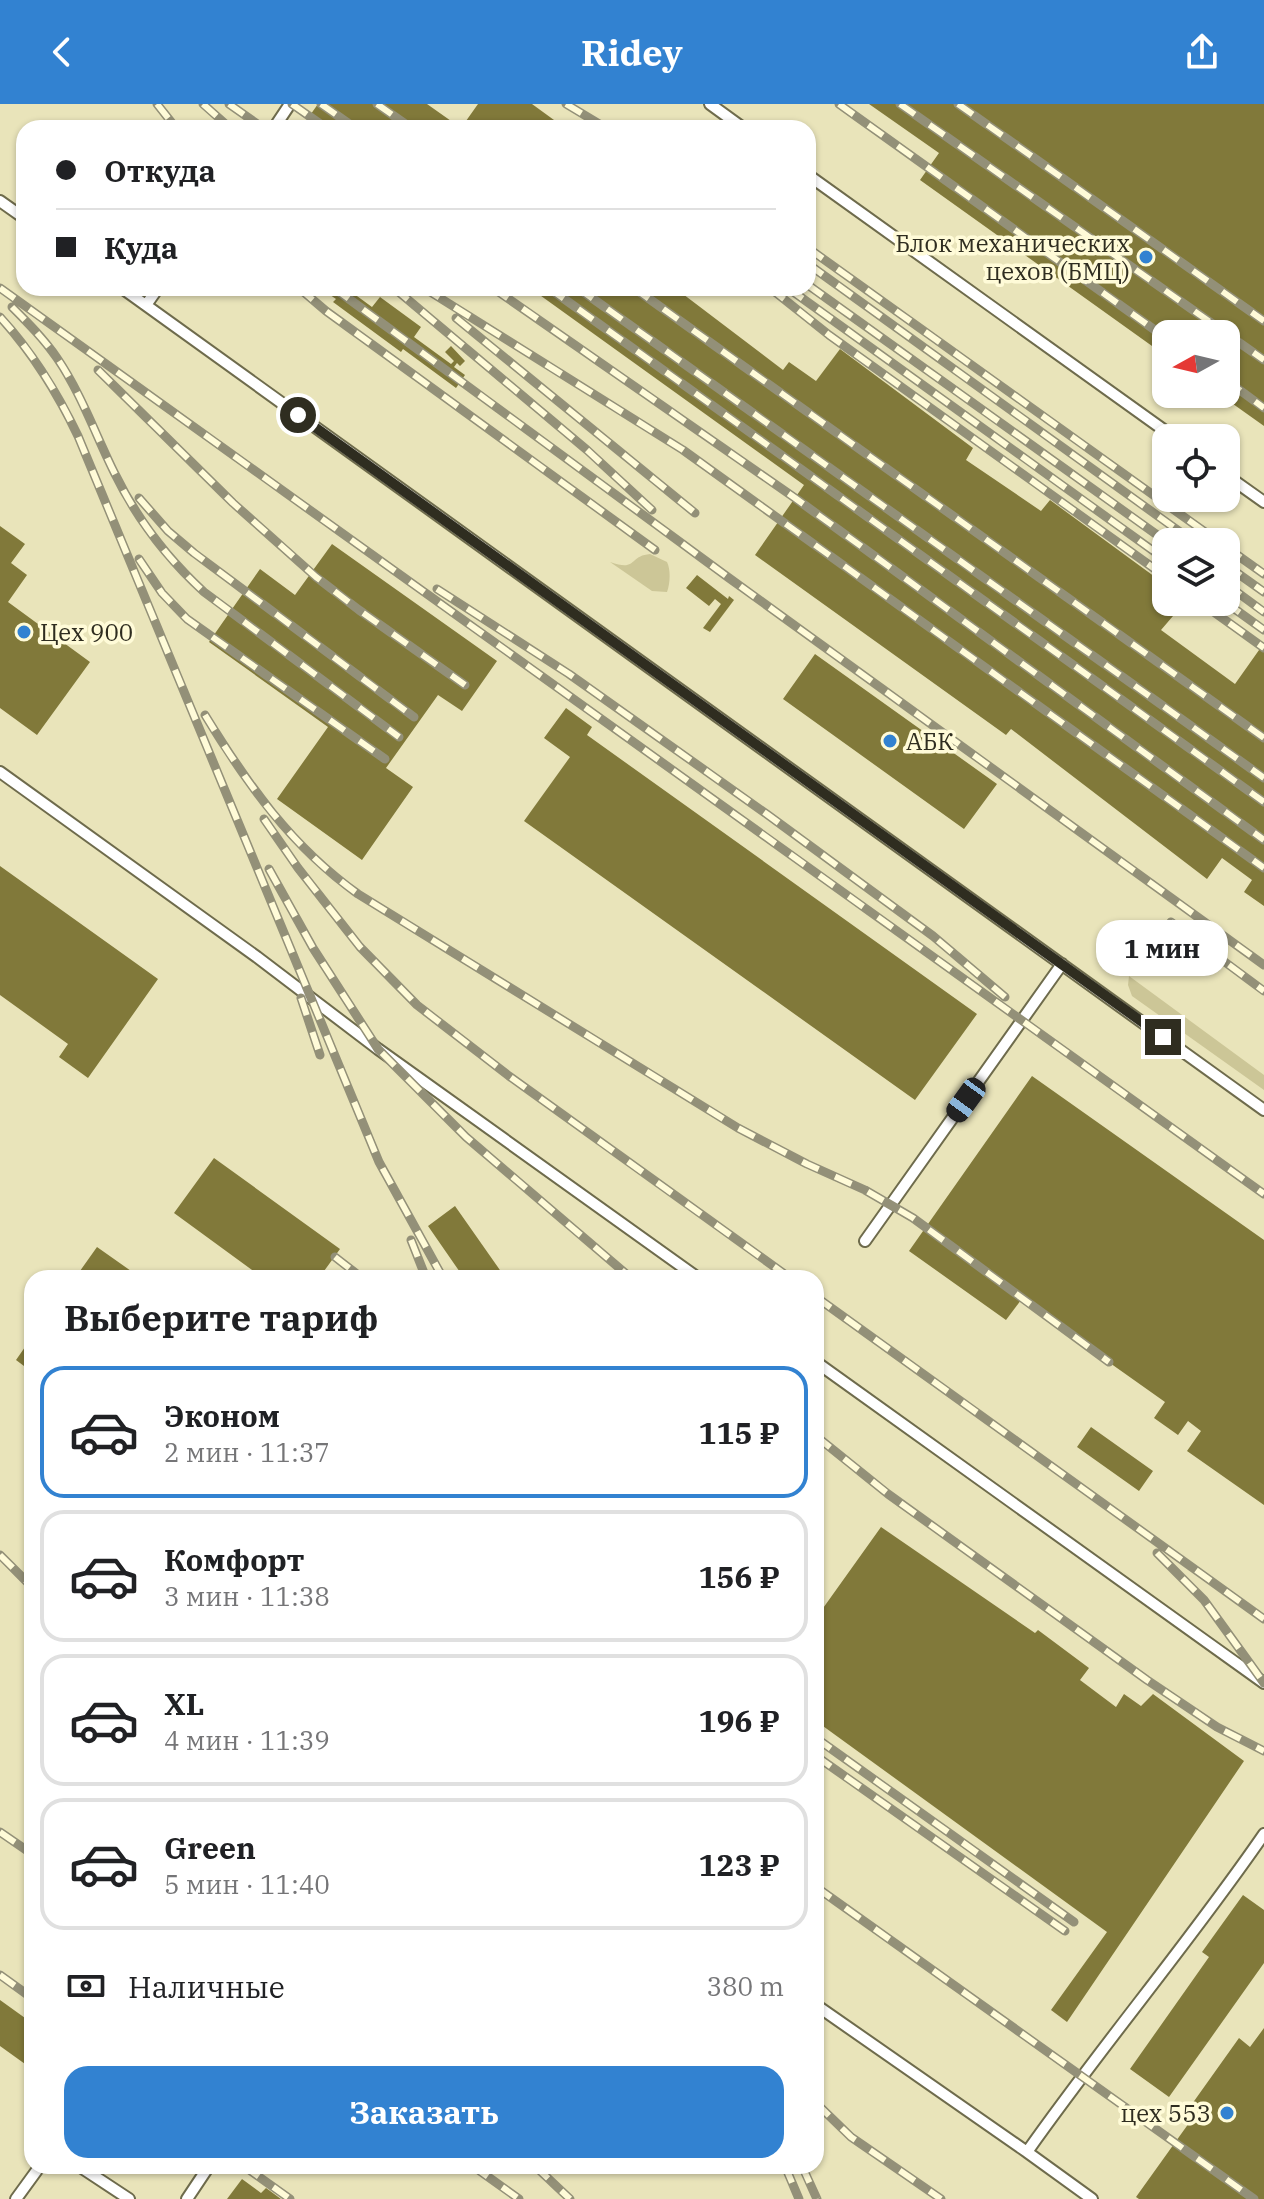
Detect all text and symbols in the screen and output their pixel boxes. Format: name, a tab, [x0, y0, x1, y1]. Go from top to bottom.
text: Ridey	[581, 29, 683, 76]
icon: back	[40, 30, 84, 74]
icon: share	[1180, 30, 1224, 74]
text: Откуда	[104, 151, 216, 190]
place label: Блок механических цехов (БМЦ)	[895, 227, 1130, 287]
text: Куда	[104, 228, 178, 267]
marker: Блок механических цехов (БМЦ)	[1137, 248, 1155, 266]
north arrow	[1152, 320, 1240, 408]
map controls	[1152, 320, 1240, 616]
route start	[280, 397, 316, 433]
button: locate	[1152, 424, 1240, 512]
button: layers	[1152, 528, 1240, 616]
place label: Цех 900	[40, 616, 133, 648]
marker: Цех 900	[15, 623, 33, 641]
place label: АБК	[906, 725, 954, 757]
marker: АБК	[881, 732, 899, 750]
callout: 1 мин	[1097, 921, 1229, 977]
text: 1 мин	[1124, 931, 1200, 965]
route end	[1145, 1019, 1181, 1055]
car	[942, 1074, 990, 1126]
text: Выберите тариф	[64, 1294, 378, 1341]
icon: car	[68, 1396, 140, 1468]
text: Эконом	[164, 1396, 280, 1435]
text: 115 ₽	[699, 1413, 780, 1452]
text: 2 мин · 11:37	[164, 1435, 330, 1469]
icon: car	[68, 1540, 140, 1612]
text: Комфорт	[164, 1540, 305, 1579]
text: 156 ₽	[699, 1557, 780, 1596]
text: 3 мин · 11:38	[164, 1579, 330, 1613]
icon: car	[68, 1684, 140, 1756]
text: XL	[164, 1684, 204, 1723]
text: 196 ₽	[699, 1701, 780, 1740]
text: 4 мин · 11:39	[164, 1723, 330, 1757]
icon: car	[68, 1828, 140, 1900]
text: Green	[164, 1828, 256, 1867]
text: 123 ₽	[699, 1845, 780, 1884]
text: 5 мин · 11:40	[164, 1867, 330, 1901]
icon: cash	[64, 1964, 108, 2008]
text: Наличные	[128, 1967, 285, 2006]
text: 380 m	[706, 1969, 784, 2003]
button: Заказать	[64, 2066, 784, 2158]
place label: цех 553	[1120, 2097, 1211, 2129]
marker: цех 553	[1218, 2104, 1236, 2122]

